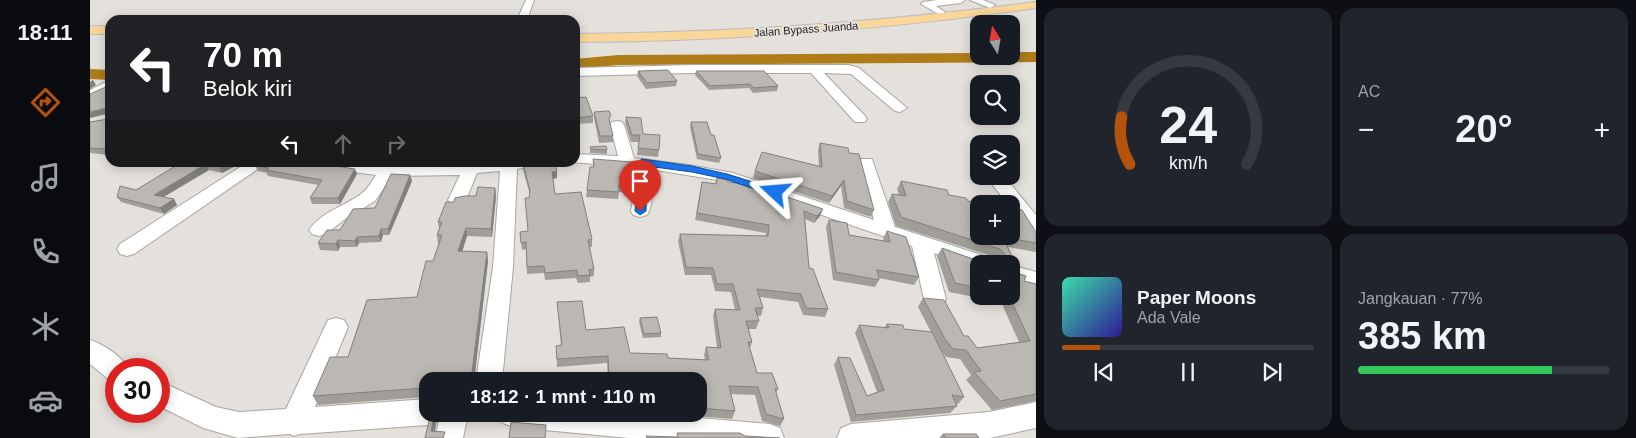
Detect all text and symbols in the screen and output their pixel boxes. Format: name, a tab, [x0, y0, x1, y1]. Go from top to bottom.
north arrow	[970, 15, 1020, 65]
map controls	[970, 15, 1020, 305]
street label: Jalan Bypass Juanda	[753, 19, 859, 39]
text: 18:11	[17, 20, 73, 45]
icon: left	[120, 35, 185, 100]
text: 70 m	[203, 35, 283, 74]
button: search	[970, 75, 1020, 125]
text: Belok kiri	[203, 76, 292, 101]
text: AC	[1358, 83, 1380, 100]
icon: directions	[28, 85, 63, 120]
text: 24	[1159, 96, 1217, 154]
text: 20°	[1455, 108, 1513, 150]
text: −	[1358, 114, 1374, 145]
text: +	[1594, 114, 1610, 145]
icon: left	[276, 130, 304, 158]
icon: ahead	[329, 130, 357, 158]
icon: right	[382, 130, 410, 158]
button: layers	[970, 135, 1020, 185]
text: km/h	[1169, 153, 1207, 173]
icon: music	[28, 160, 63, 195]
pin	[619, 160, 661, 211]
position arrow	[748, 165, 800, 217]
icon: arrive	[626, 167, 654, 195]
button: +	[970, 195, 1020, 245]
icon: phone	[28, 234, 63, 269]
button: −	[970, 255, 1020, 305]
text: Paper Moons	[1137, 287, 1256, 308]
text: Jangkauan · 77%	[1358, 290, 1483, 307]
icon: climate	[28, 309, 63, 344]
text: Ada Vale	[1137, 309, 1201, 326]
text: 385 km	[1358, 315, 1487, 357]
speed limit sign: 30	[105, 358, 170, 423]
icon: previous	[1090, 358, 1118, 386]
icon: pause	[1174, 358, 1202, 386]
icon: next	[1258, 358, 1286, 386]
icon: car	[28, 383, 63, 418]
text: 18:12 · 1 mnt · 110 m	[470, 386, 656, 407]

